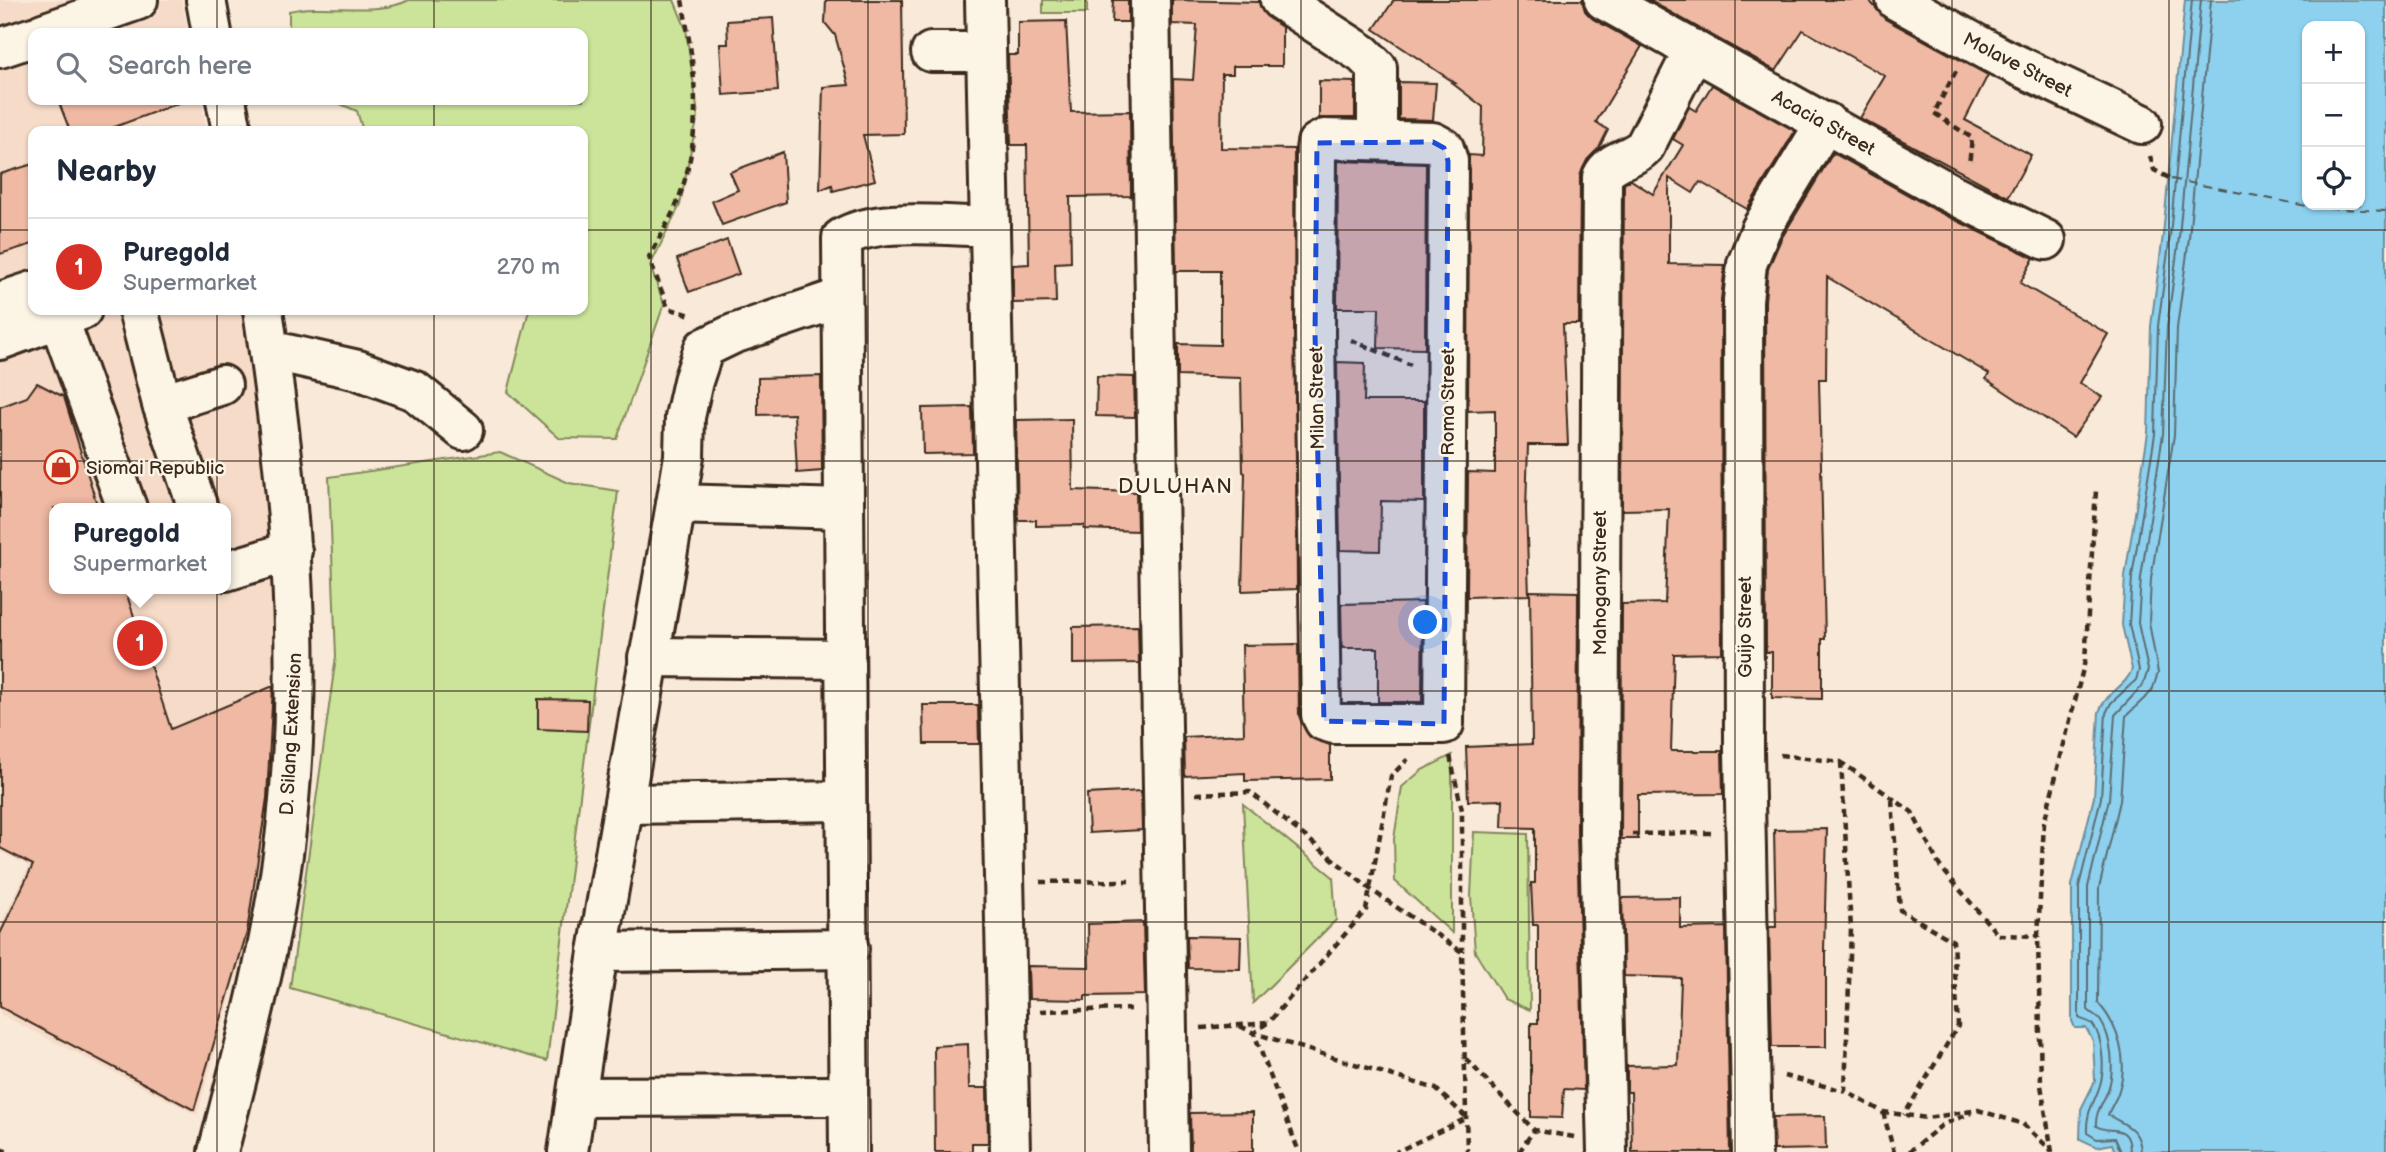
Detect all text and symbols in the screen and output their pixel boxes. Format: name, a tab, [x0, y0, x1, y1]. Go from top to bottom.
map controls	[2302, 21, 2365, 210]
button: +	[2302, 21, 2365, 84]
search box	[28, 28, 588, 105]
street label: Molave Street	[1959, 28, 2076, 103]
icon: search	[52, 48, 90, 86]
text: Search here	[108, 51, 252, 82]
button: −	[2302, 84, 2365, 147]
street label: Acacia Street	[1768, 86, 1879, 161]
button: locate	[2302, 147, 2365, 210]
text: Nearby	[56, 154, 156, 190]
text: Puregold	[123, 238, 230, 269]
text: 1	[74, 253, 84, 281]
text: 270 m	[496, 253, 560, 281]
text: Supermarket	[123, 269, 257, 297]
street label: Milan Street	[1305, 346, 1330, 450]
street label: Roma Street	[1437, 348, 1460, 456]
shop icon: Siomai Republic	[42, 448, 80, 486]
place label: Siomai Republic	[86, 457, 224, 480]
district label: DULUHAN	[1118, 474, 1234, 499]
popup	[49, 503, 231, 594]
street label: Mahogany Street	[1589, 510, 1612, 656]
text: Puregold	[73, 519, 180, 550]
text: Supermarket	[73, 550, 207, 578]
street label: Guijo Street	[1734, 576, 1757, 678]
your location	[1408, 605, 1442, 639]
pin: 1	[117, 617, 163, 669]
street label: D. Silang Extension	[276, 652, 307, 816]

